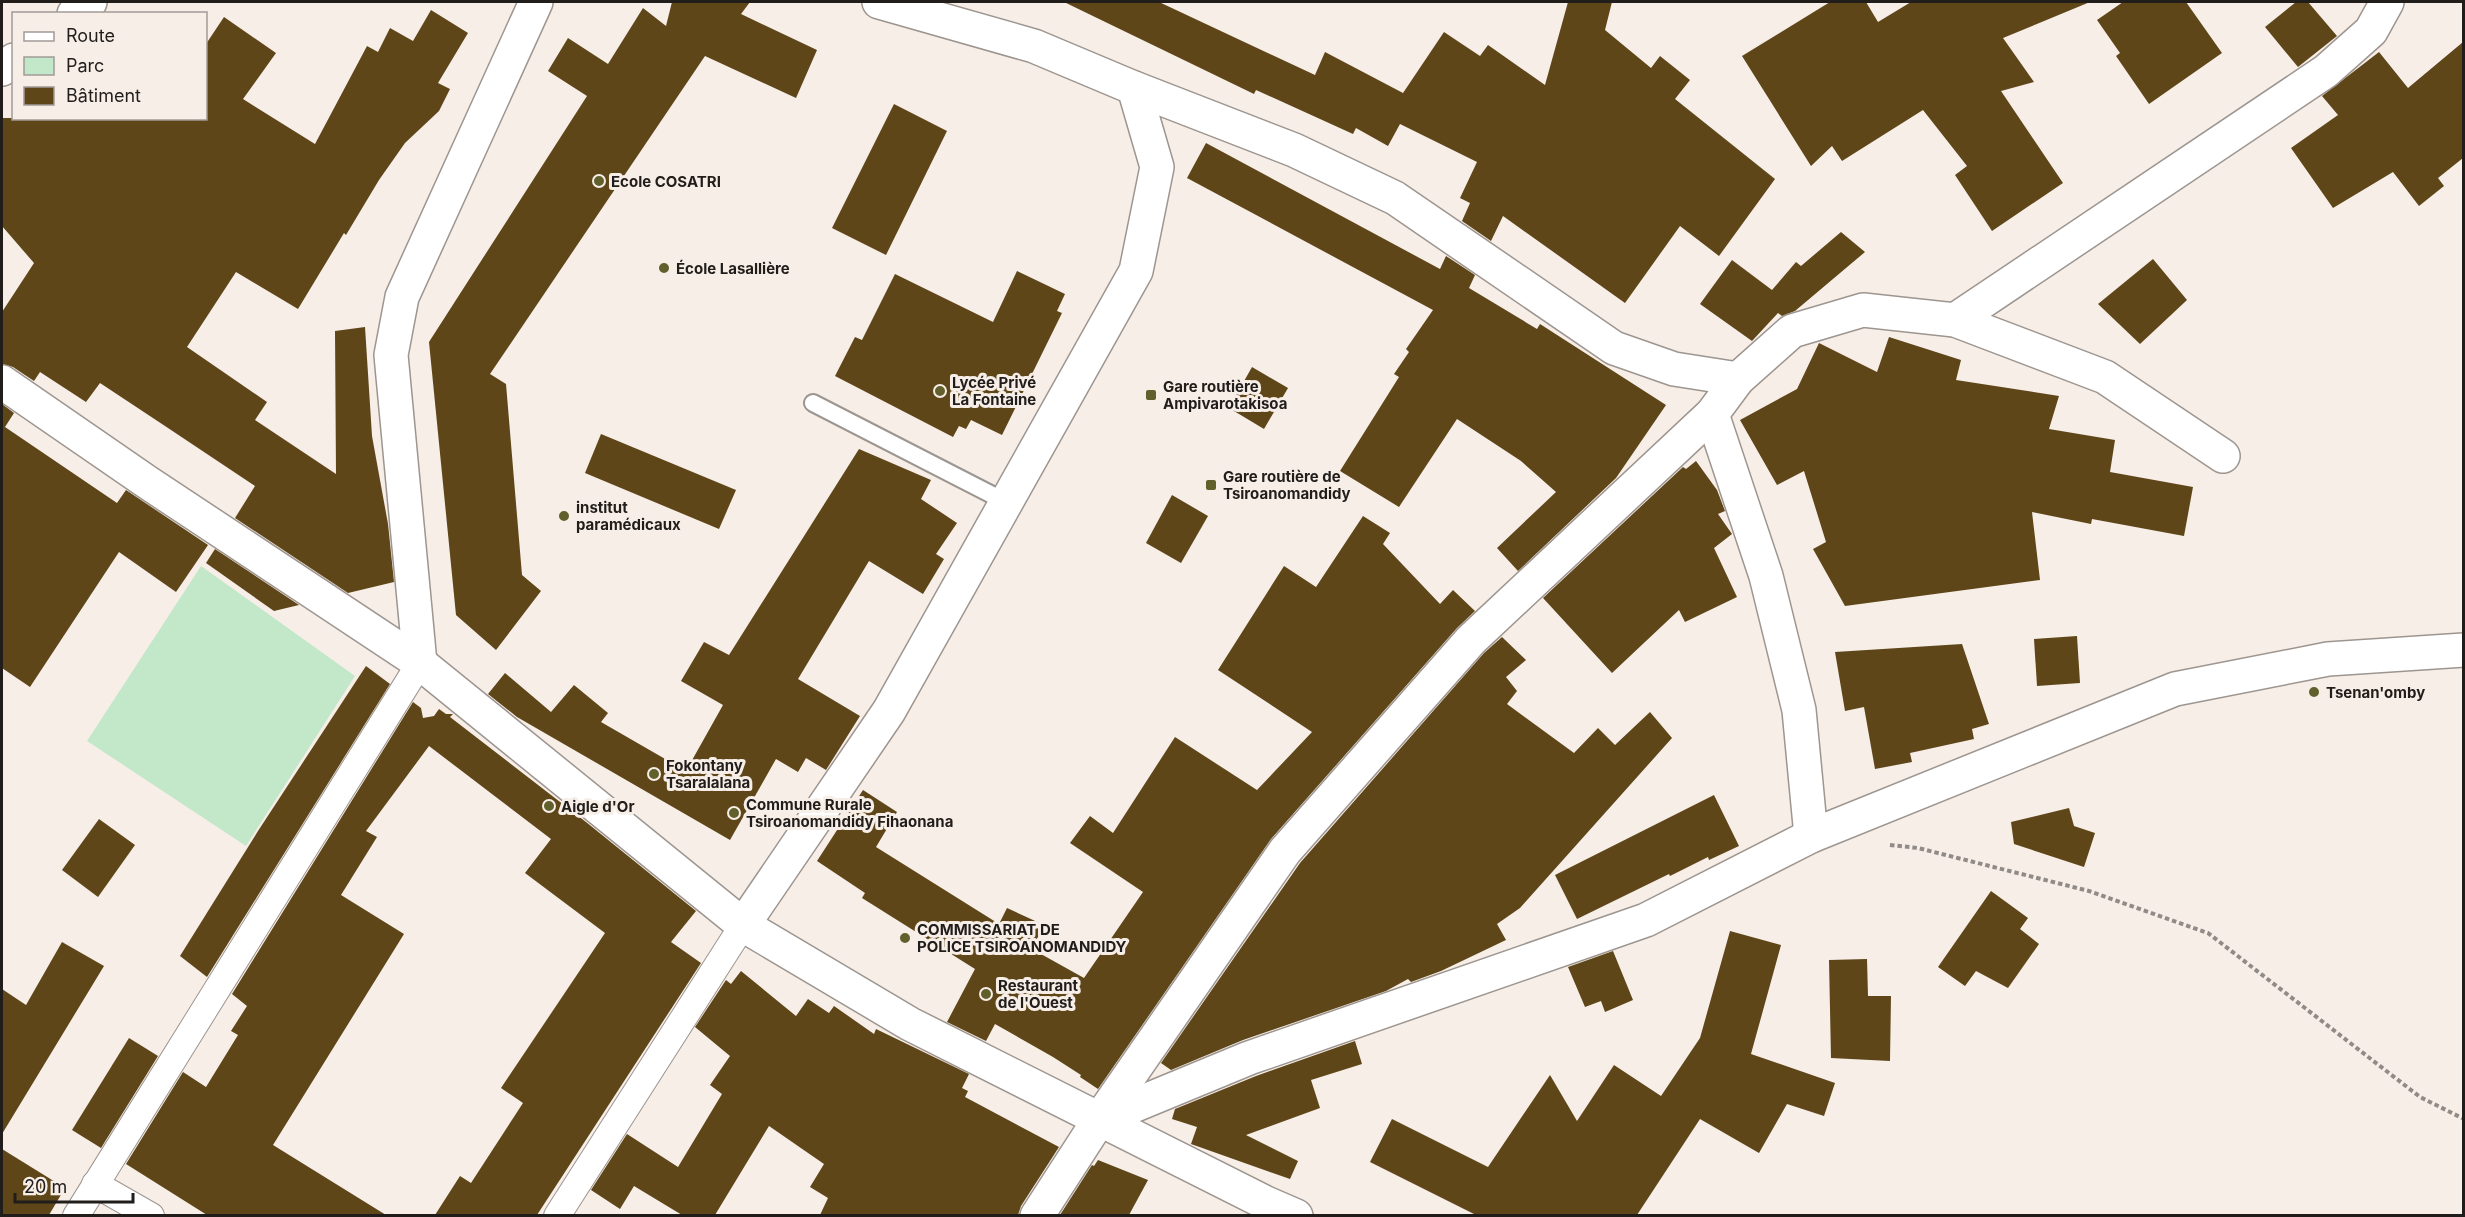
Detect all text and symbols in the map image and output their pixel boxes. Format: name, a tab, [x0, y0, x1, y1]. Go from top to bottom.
legend	[12, 12, 207, 120]
text: Route	[66, 25, 115, 46]
text: Parc	[66, 55, 104, 76]
text: Bâtiment	[66, 85, 141, 106]
place label: Ecole COSATRI	[611, 172, 721, 191]
marker: Ecole COSATRI	[592, 174, 606, 188]
place label: École Lasallière	[676, 259, 790, 278]
marker: École Lasallière	[657, 261, 671, 275]
place label: Lycée Privé La Fontaine	[952, 373, 1036, 409]
place label: Gare routière Ampivarotakisoa	[1163, 377, 1287, 413]
marker: Lycée Privé La Fontaine	[933, 384, 947, 398]
marker: Gare routière Ampivarotakisoa	[1144, 388, 1158, 402]
place label: Gare routière de Tsiroanomandidy	[1223, 467, 1351, 503]
marker: Gare routière de Tsiroanomandidy	[1204, 478, 1218, 492]
place label: institut paramédicaux	[576, 498, 681, 534]
marker: institut paramédicaux	[557, 509, 571, 523]
place label: Tsenan'omby	[2326, 683, 2425, 702]
marker: Tsenan'omby	[2307, 685, 2321, 699]
place label: Fokontany Tsaralalana	[666, 756, 750, 792]
marker: Fokontany Tsaralalana	[647, 767, 661, 781]
place label: Commune Rurale Tsiroanomandidy Fihaonana	[746, 795, 953, 831]
place label: Aigle d'Or	[561, 797, 635, 816]
marker: Aigle d'Or	[542, 799, 556, 813]
marker: Commune Rurale Tsiroanomandidy Fihaonana	[727, 806, 741, 820]
place label: COMMISSARIAT DE POLICE TSIROANOMANDIDY	[917, 920, 1127, 956]
marker: COMMISSARIAT DE POLICE TSIROANOMANDIDY	[898, 931, 912, 945]
place label: Restaurant de l'Ouest	[998, 976, 1079, 1012]
marker: Restaurant de l'Ouest	[979, 987, 993, 1001]
scale bar	[15, 1166, 134, 1204]
text: 20 m	[24, 1176, 67, 1197]

